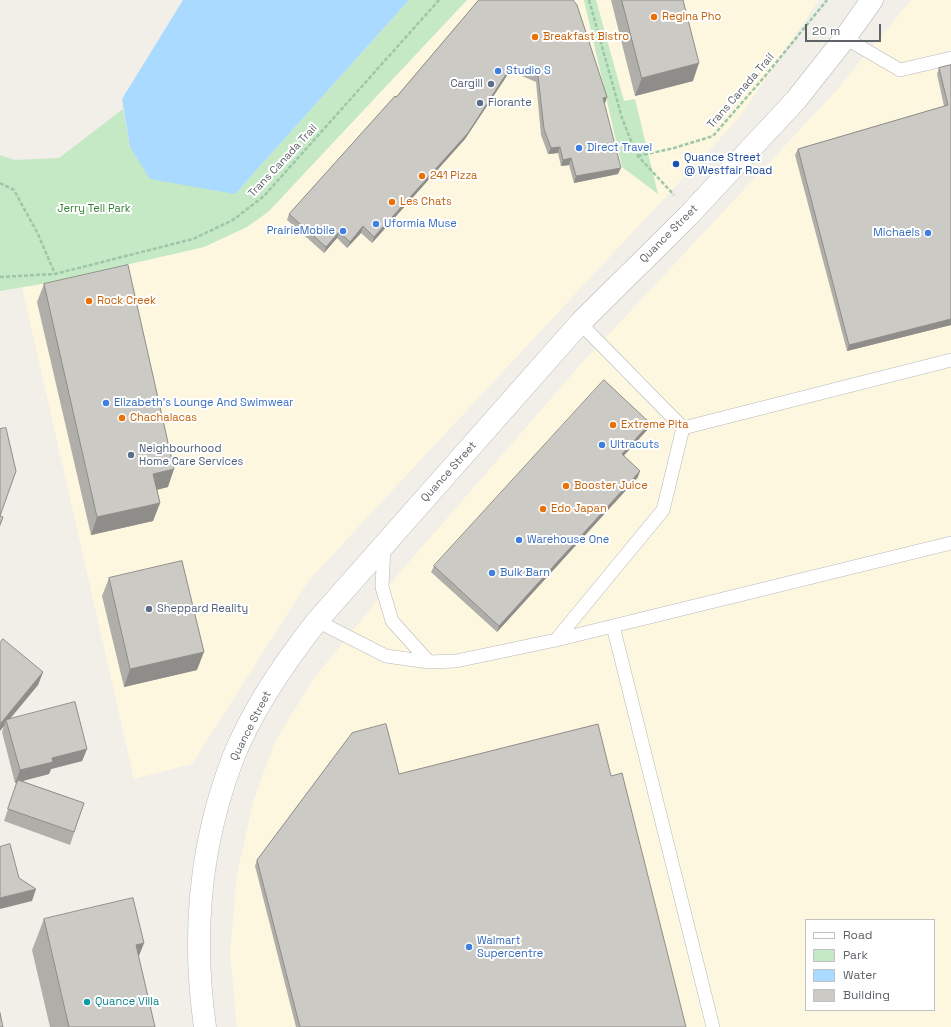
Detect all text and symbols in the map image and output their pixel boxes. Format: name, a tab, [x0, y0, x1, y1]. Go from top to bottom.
place label: Regina Pho	[662, 10, 721, 24]
marker: Regina Pho	[649, 12, 659, 22]
scale bar	[807, 16, 883, 42]
text: 20 m	[812, 23, 840, 39]
place label: Breakfast Bistro	[543, 30, 629, 44]
marker: Breakfast Bistro	[530, 32, 540, 42]
street label: Trans Canada Trail	[705, 51, 777, 131]
place label: Studio S	[506, 64, 551, 78]
marker: Studio S	[493, 66, 503, 76]
place label: Cargill	[451, 77, 483, 91]
marker: Cargill	[486, 79, 496, 89]
place label: Fiorante	[488, 96, 532, 110]
marker: Fiorante	[475, 98, 485, 108]
street label: Trans Canada Trail	[246, 122, 320, 200]
place label: Direct Travel	[587, 141, 652, 155]
marker: Direct Travel	[574, 143, 584, 153]
place label: Quance Street @ Westfair Road	[684, 151, 772, 177]
marker: Quance Street @ Westfair Road	[671, 159, 681, 169]
place label: 241 Pizza	[430, 169, 477, 183]
marker: 241 Pizza	[417, 171, 427, 181]
place label: Les Chats	[400, 195, 452, 209]
marker: Les Chats	[387, 197, 397, 207]
park label: Jerry Tell Park	[57, 202, 131, 216]
street label: Quance Street	[637, 202, 701, 266]
place label: Uformia Muse	[384, 217, 457, 231]
marker: Uformia Muse	[371, 219, 381, 229]
place label: PrairieMobile	[267, 224, 335, 238]
marker: PrairieMobile	[338, 226, 348, 236]
place label: Michaels	[873, 226, 920, 240]
marker: Michaels	[923, 228, 933, 238]
place label: Rock Creek	[97, 294, 156, 308]
marker: Rock Creek	[84, 296, 94, 306]
place label: Elizabeth's Lounge And Swimwear	[114, 396, 293, 410]
marker: Elizabeth's Lounge And Swimwear	[101, 398, 111, 408]
place label: Chachalacas	[130, 411, 197, 425]
marker: Chachalacas	[117, 413, 127, 423]
place label: Extreme Pita	[621, 418, 689, 432]
marker: Extreme Pita	[608, 420, 618, 430]
place label: Ultracuts	[610, 438, 659, 452]
street label: Quance Street	[418, 439, 480, 505]
marker: Ultracuts	[597, 440, 607, 450]
place label: Neighbourhood Home Care Services	[139, 442, 243, 468]
marker: Neighbourhood Home Care Services	[126, 450, 136, 460]
place label: Booster Juice	[574, 479, 648, 493]
marker: Booster Juice	[561, 481, 571, 491]
place label: Edo Japan	[551, 502, 607, 516]
marker: Edo Japan	[538, 504, 548, 514]
place label: Warehouse One	[527, 533, 609, 547]
marker: Warehouse One	[514, 535, 524, 545]
place label: Bulk Barn	[500, 566, 550, 580]
marker: Bulk Barn	[487, 568, 497, 578]
place label: Sheppard Reality	[157, 602, 248, 616]
marker: Sheppard Reality	[144, 604, 154, 614]
street label: Quance Street	[228, 689, 274, 763]
legend	[805, 919, 935, 1011]
text: Road	[843, 927, 872, 943]
place label: Walmart Supercentre	[477, 934, 543, 960]
marker: Walmart Supercentre	[464, 942, 474, 952]
text: Park	[843, 947, 868, 963]
text: Water	[843, 967, 877, 983]
text: Building	[843, 987, 890, 1003]
place label: Quance Villa	[95, 995, 159, 1009]
marker: Quance Villa	[82, 997, 92, 1007]

